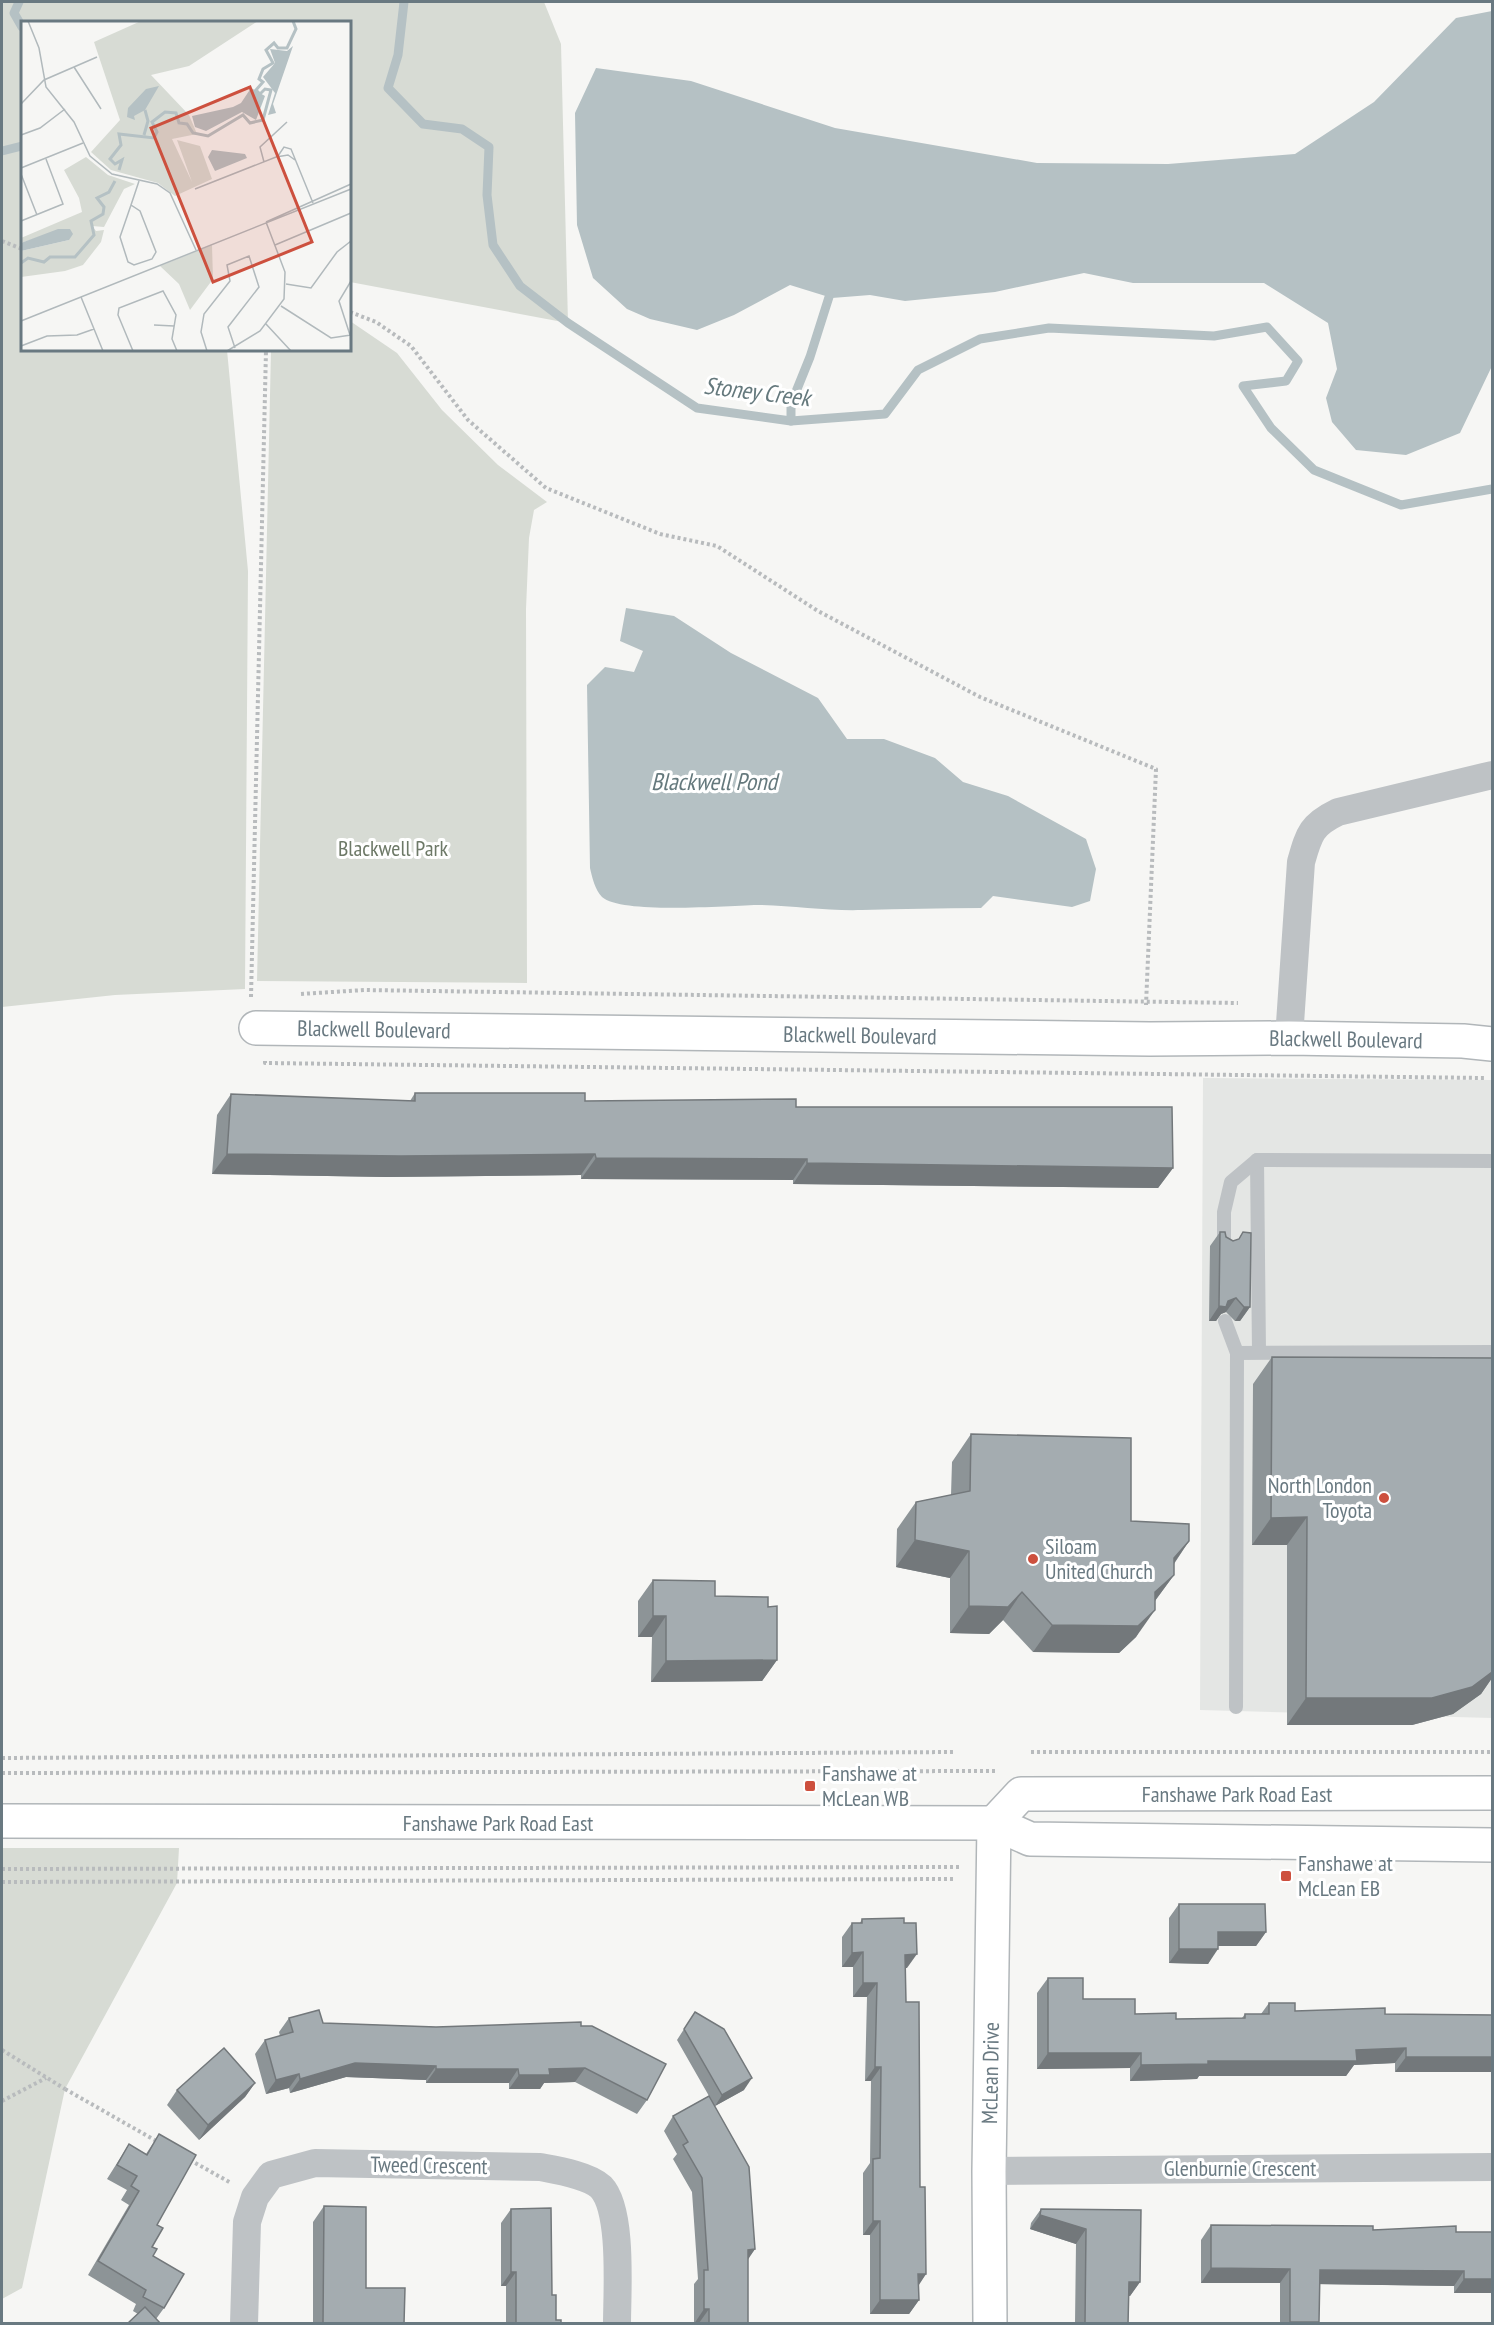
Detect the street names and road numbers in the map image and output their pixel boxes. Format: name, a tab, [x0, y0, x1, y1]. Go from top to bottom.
street label: Blackwell Boulevard	[297, 1014, 451, 1044]
street label: Blackwell Boulevard	[783, 1020, 937, 1050]
street label: Blackwell Boulevard	[1269, 1024, 1423, 1054]
street label: Fanshawe Park Road East	[1142, 1780, 1332, 1808]
street label: Fanshawe Park Road East	[403, 1809, 593, 1837]
street label: McLean Drive	[975, 2022, 1005, 2124]
street label: Tweed Crescent	[370, 2150, 488, 2180]
street label: Glenburnie Crescent	[1164, 2154, 1316, 2182]

